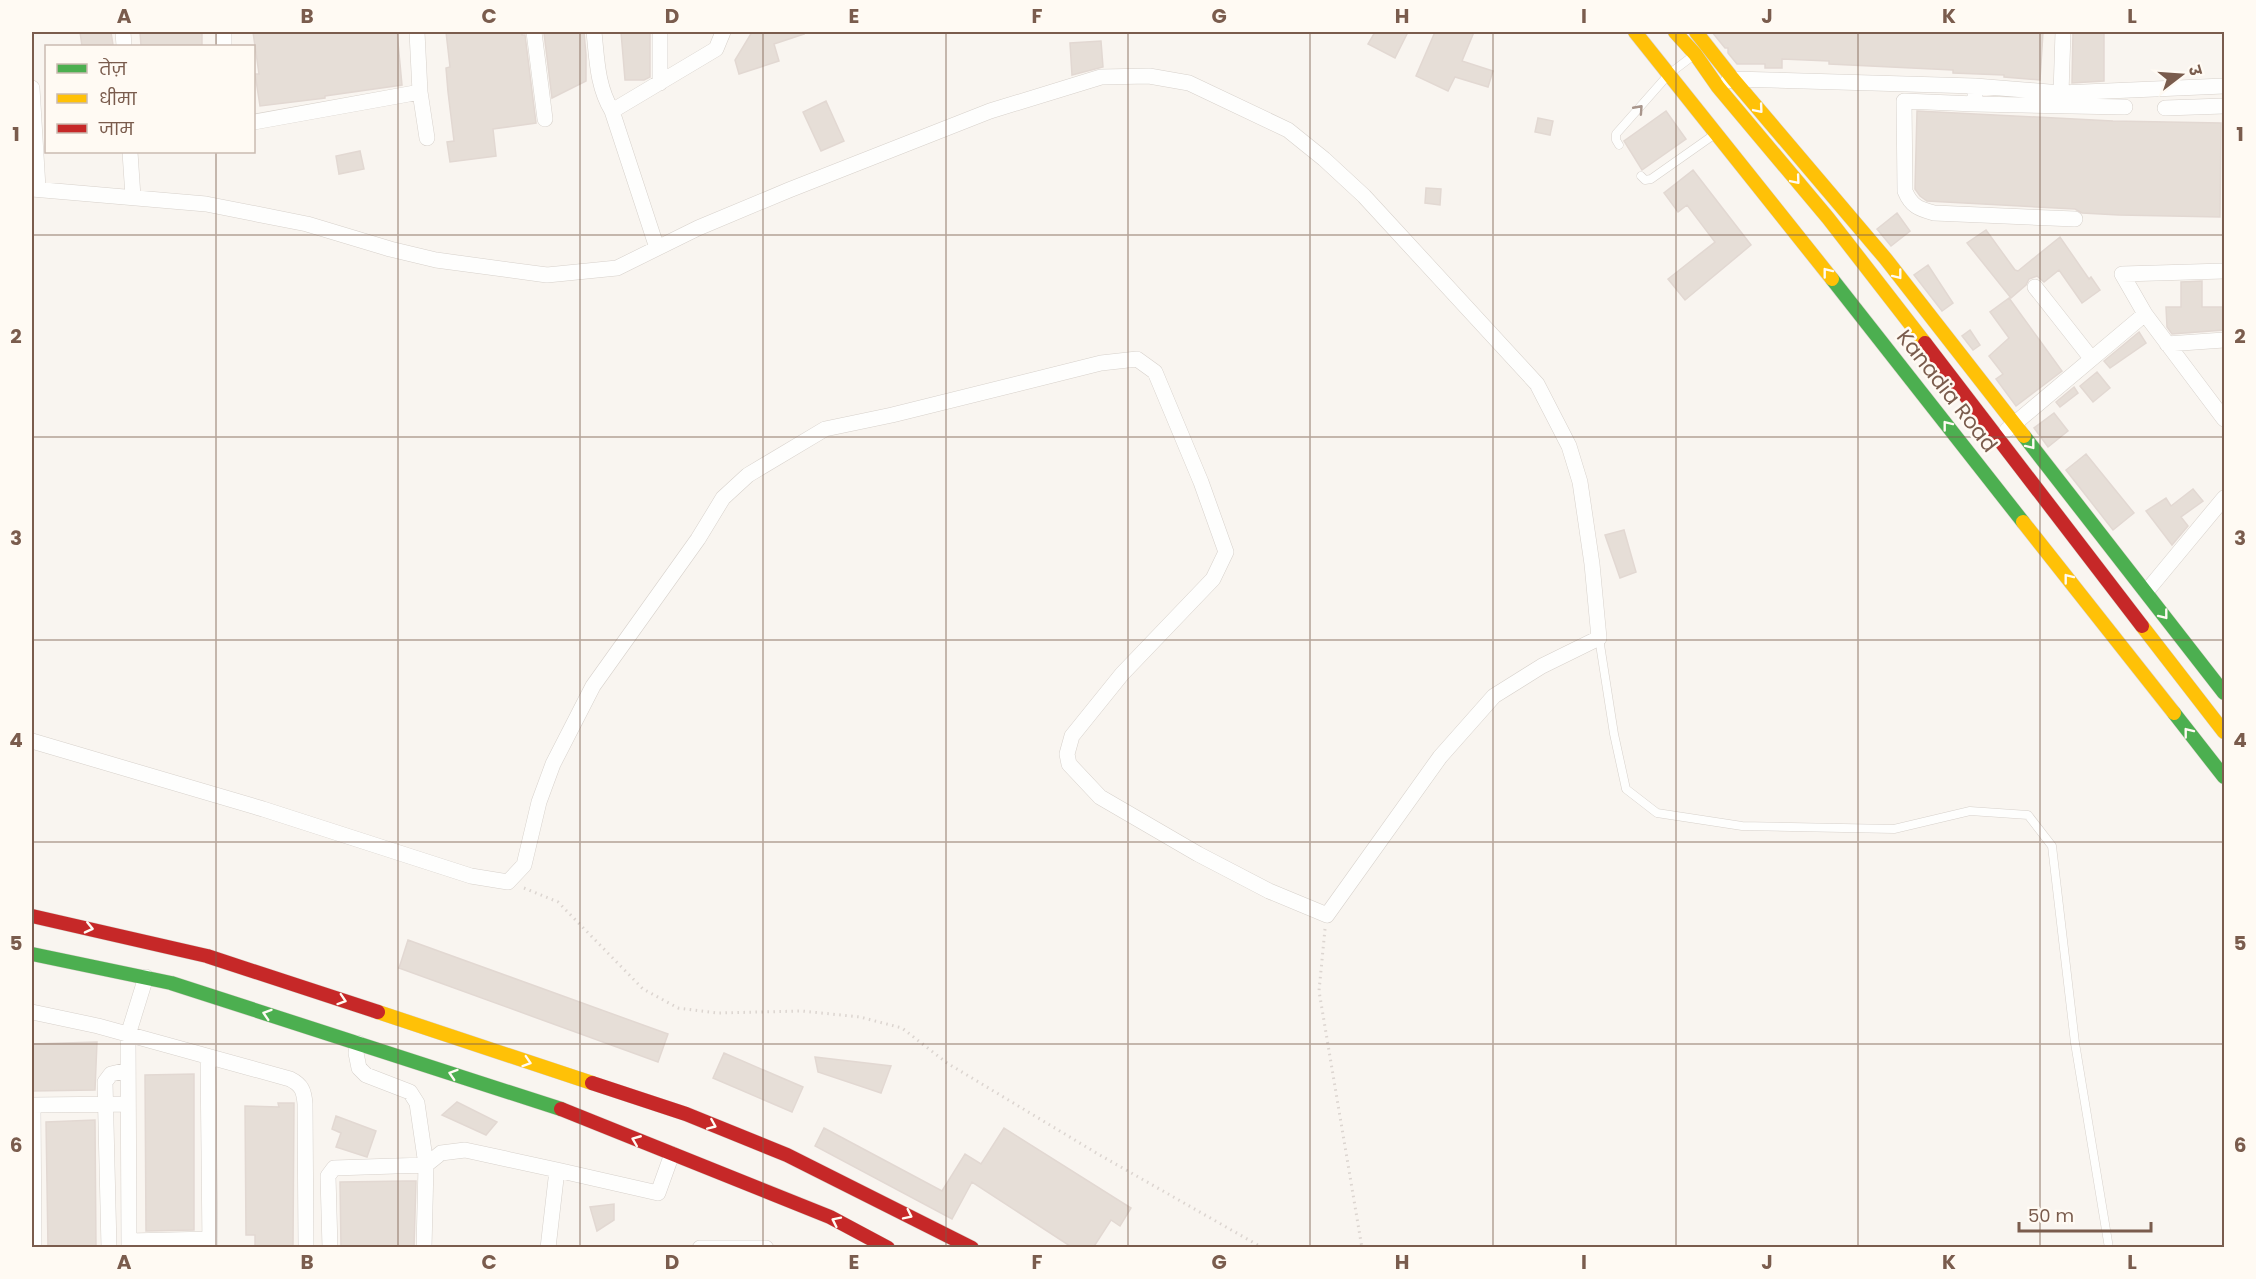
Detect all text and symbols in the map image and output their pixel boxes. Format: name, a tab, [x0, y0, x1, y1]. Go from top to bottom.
text: A	[117, 2, 132, 30]
text: B	[300, 2, 314, 30]
text: C	[481, 2, 497, 30]
text: D	[665, 2, 679, 30]
text: E	[849, 2, 859, 30]
text: F	[1032, 2, 1043, 30]
text: G	[1211, 2, 1227, 30]
text: H	[1395, 2, 1409, 30]
text: I	[1581, 2, 1587, 30]
text: J	[1761, 2, 1773, 30]
text: K	[1942, 2, 1956, 30]
text: L	[2127, 2, 2137, 30]
legend	[45, 45, 255, 153]
north arrow	[2151, 45, 2211, 105]
text: तेज़	[98, 56, 127, 81]
text: उ	[2182, 62, 2207, 79]
text: धीमा	[99, 86, 137, 111]
one-way arrow	[1752, 102, 1763, 113]
one-way arrow	[1632, 105, 1643, 115]
text: जाम	[98, 116, 134, 141]
text: 1	[12, 120, 20, 148]
text: 1	[2236, 120, 2244, 148]
one-way arrow	[1789, 173, 1800, 184]
one-way arrow	[1823, 267, 1834, 278]
one-way arrow	[1891, 268, 1902, 279]
text: 2	[10, 322, 22, 350]
text: 2	[2234, 322, 2246, 350]
street label: Kanadia Road	[1890, 323, 2004, 458]
one-way arrow	[1944, 421, 1955, 432]
one-way arrow	[2023, 438, 2034, 449]
text: 3	[10, 524, 22, 552]
text: 3	[2234, 524, 2246, 552]
one-way arrow	[2064, 574, 2075, 585]
one-way arrow	[2157, 608, 2168, 619]
text: 4	[9, 726, 23, 754]
text: 4	[2233, 726, 2247, 754]
one-way arrow	[2185, 727, 2196, 738]
one-way arrow	[83, 921, 93, 934]
text: 5	[10, 929, 23, 957]
text: 5	[2234, 929, 2247, 957]
one-way arrow	[336, 993, 347, 1006]
one-way arrow	[262, 1009, 273, 1021]
one-way arrow	[521, 1054, 532, 1067]
one-way arrow	[448, 1068, 459, 1081]
one-way arrow	[705, 1118, 716, 1130]
text: 6	[10, 1131, 22, 1159]
text: 6	[2234, 1131, 2246, 1159]
one-way arrow	[632, 1135, 643, 1147]
scale bar	[2019, 1195, 2151, 1233]
text: 50 m	[2028, 1203, 2074, 1228]
one-way arrow	[901, 1208, 912, 1220]
one-way arrow	[832, 1217, 843, 1228]
text: A	[117, 1248, 132, 1276]
text: B	[300, 1248, 314, 1276]
text: C	[481, 1248, 497, 1276]
text: D	[665, 1248, 679, 1276]
text: E	[849, 1248, 859, 1276]
text: F	[1032, 1248, 1043, 1276]
text: G	[1211, 1248, 1227, 1276]
text: H	[1395, 1248, 1409, 1276]
text: I	[1581, 1248, 1587, 1276]
text: J	[1761, 1248, 1773, 1276]
text: K	[1942, 1248, 1956, 1276]
text: L	[2127, 1248, 2137, 1276]

